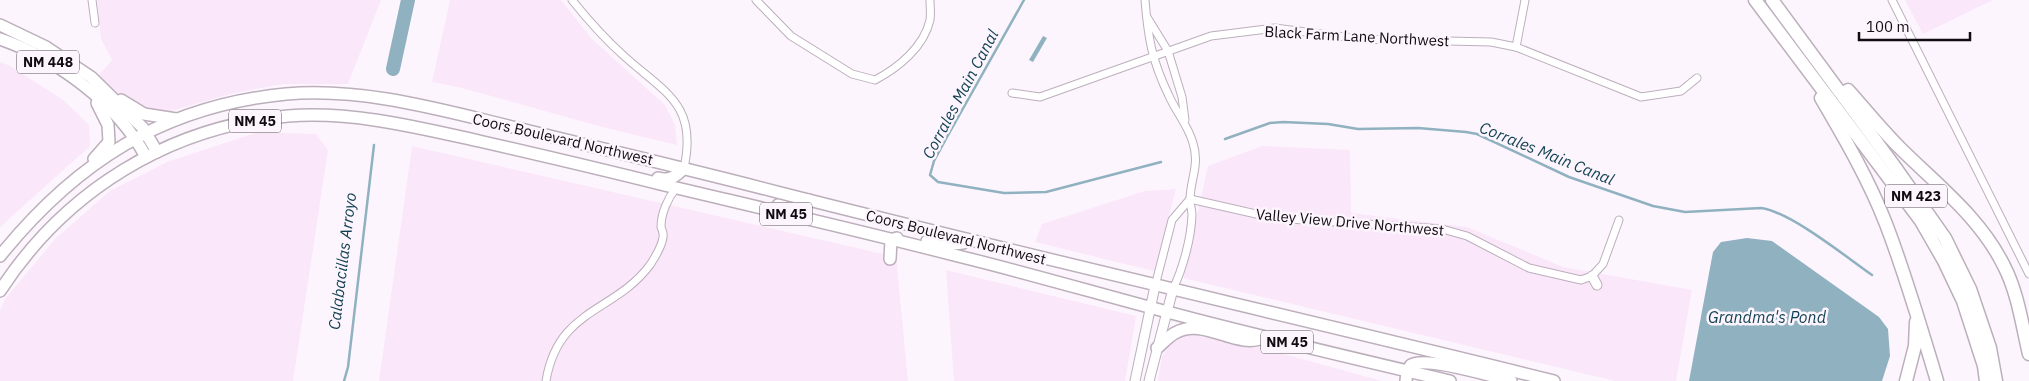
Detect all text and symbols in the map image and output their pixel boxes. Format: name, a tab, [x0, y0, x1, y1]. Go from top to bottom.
scale bar	[1859, 10, 1970, 42]
text: 100 m	[1866, 17, 1910, 36]
street label: Black Farm Lane Northwest	[1264, 22, 1450, 50]
water label: Corrales Main Canal	[918, 25, 1003, 162]
road number: NM 448	[17, 51, 79, 74]
street label: Coors Boulevard Northwest	[471, 109, 655, 169]
road number: NM 45	[229, 110, 281, 132]
water label: Corrales Main Canal	[1477, 117, 1618, 189]
road number: NM 423	[1885, 185, 1947, 208]
water label: Calabacillas Arroyo	[324, 191, 360, 331]
road number: NM 45	[760, 202, 812, 225]
street label: Valley View Drive Northwest	[1255, 204, 1445, 240]
street label: Coors Boulevard Northwest	[864, 205, 1048, 269]
water label: Grandma's Pond	[1708, 307, 1827, 327]
road number: NM 45	[1261, 331, 1313, 354]

